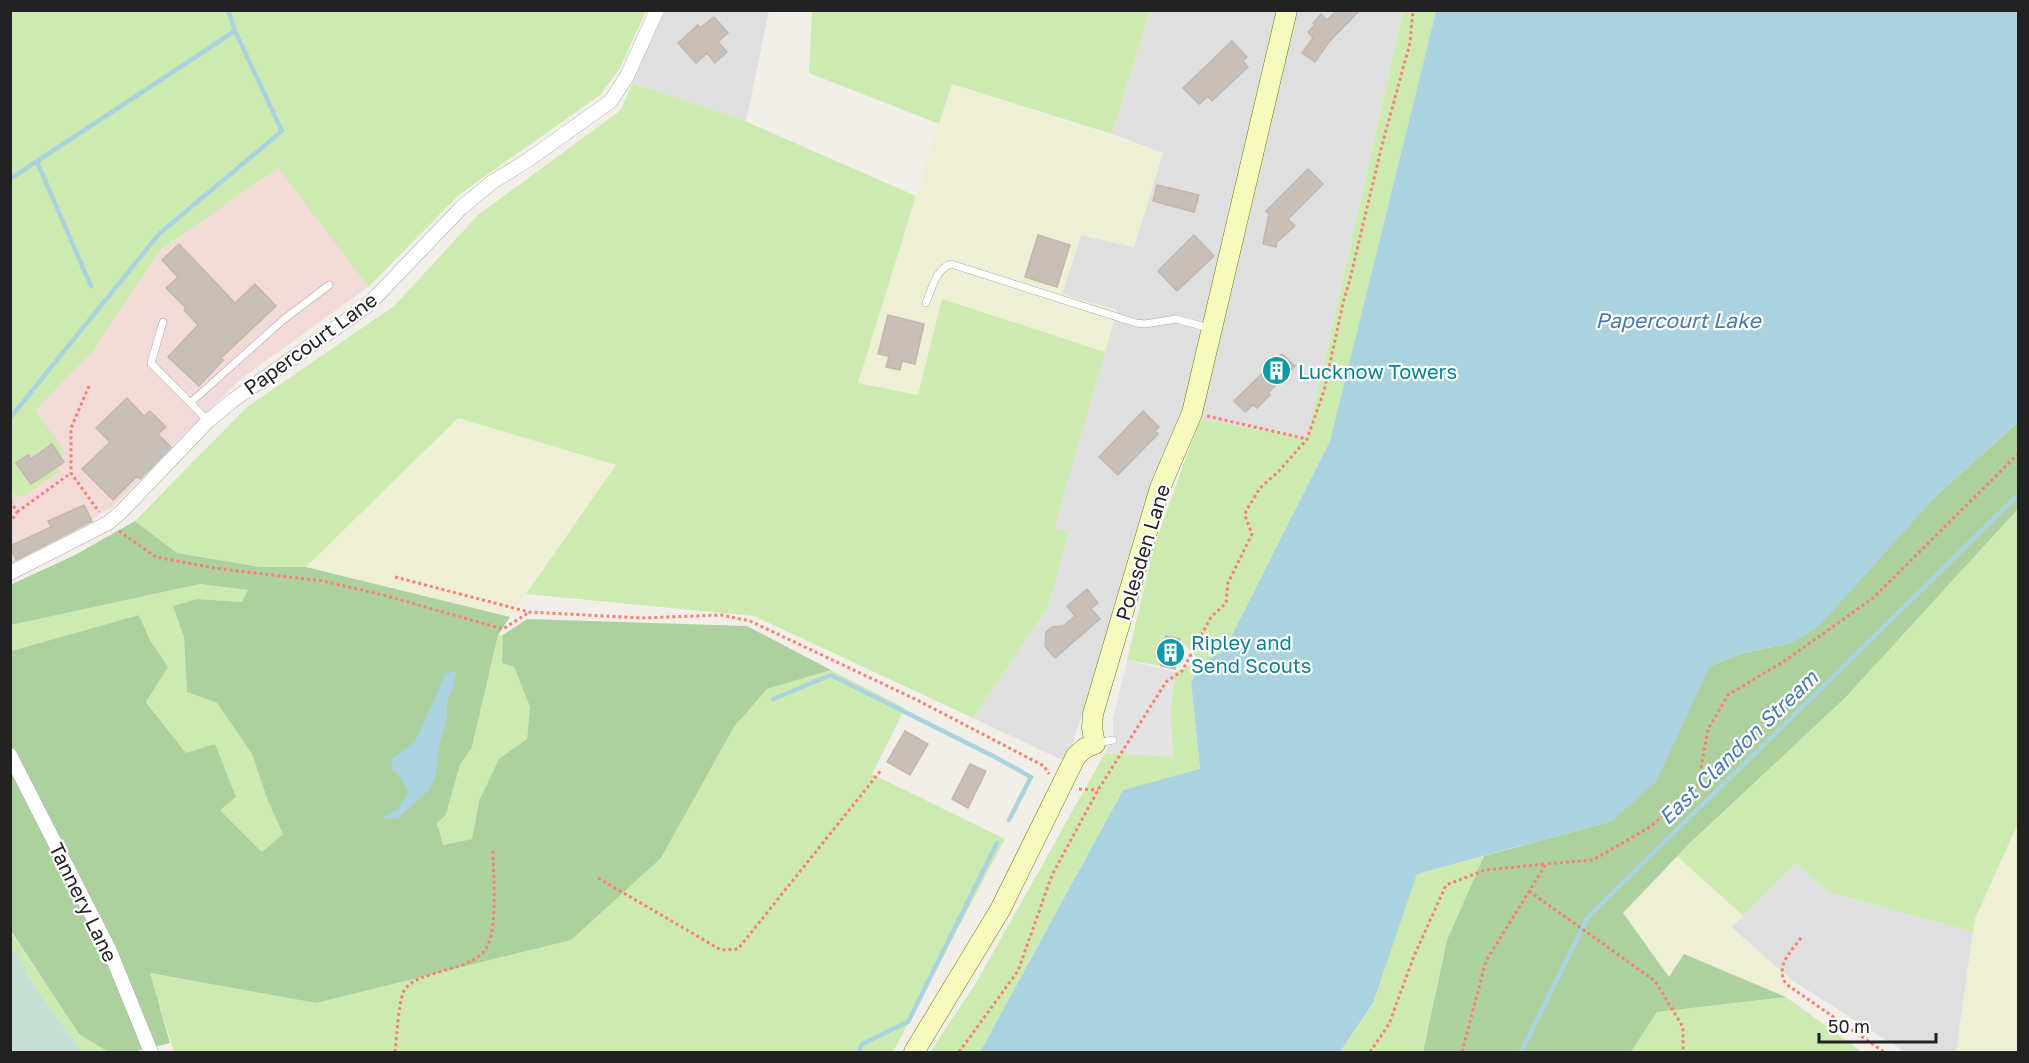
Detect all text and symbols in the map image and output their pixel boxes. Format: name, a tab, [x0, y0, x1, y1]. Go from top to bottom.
street label: Papercourt Lane	[239, 287, 381, 399]
water label: Papercourt Lake	[1595, 307, 1762, 333]
building icon: Lucknow Towers	[1261, 355, 1293, 387]
place label: Lucknow Towers	[1298, 359, 1457, 383]
street label: Polesden Lane	[1110, 481, 1174, 623]
place label: Ripley and Send Scouts	[1191, 630, 1311, 677]
building icon: Ripley and Send Scouts	[1154, 637, 1186, 669]
water label: East Clandon Stream	[1653, 663, 1824, 830]
street label: Tannery Lane	[45, 839, 123, 965]
scale bar	[1819, 1006, 1936, 1044]
text: 50 m	[1828, 1015, 1870, 1037]

